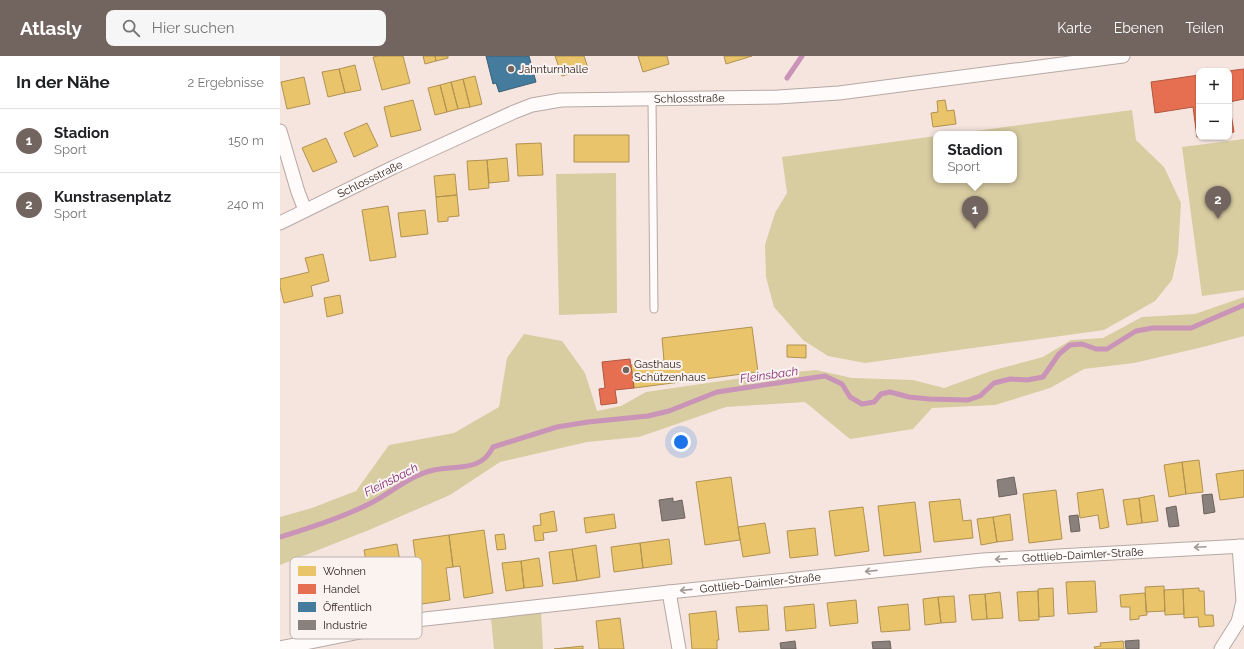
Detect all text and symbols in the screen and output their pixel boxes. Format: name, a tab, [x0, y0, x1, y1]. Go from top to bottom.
search box	[106, 10, 386, 46]
text: Atlasly	[20, 17, 82, 39]
icon: search	[120, 17, 142, 39]
text: Hier suchen	[152, 19, 234, 37]
text: Karte	[1057, 20, 1092, 36]
text: Ebenen	[1114, 20, 1164, 36]
text: Teilen	[1186, 20, 1224, 36]
place label: Jahnturnhalle	[519, 63, 589, 76]
marker: Jahnturnhalle	[506, 64, 516, 74]
map controls	[1196, 68, 1232, 140]
button: +	[1196, 68, 1232, 104]
text: In der Nähe	[16, 72, 110, 92]
text: 2 Ergebnisse	[187, 75, 264, 90]
street label: Schlossstraße	[654, 91, 725, 105]
button: −	[1196, 104, 1232, 140]
text: Stadion	[54, 124, 109, 142]
popup	[933, 131, 1017, 183]
text: 1	[26, 133, 32, 148]
text: 150 m	[228, 133, 264, 148]
text: Stadion	[947, 141, 1003, 159]
text: Sport	[54, 142, 87, 157]
street label: Schlossstraße	[335, 157, 405, 200]
text: Sport	[947, 159, 980, 174]
pin: 2	[1205, 186, 1231, 219]
text: Kunstrasenplatz	[54, 188, 171, 206]
pin: 1	[962, 196, 988, 229]
text: 2	[25, 197, 33, 212]
text: 240 m	[227, 197, 264, 212]
text: Sport	[54, 206, 87, 221]
place label: Gasthaus Schützenhaus	[634, 358, 706, 384]
water label: Fleinsbach	[739, 364, 799, 386]
marker: Gasthaus Schützenhaus	[621, 365, 631, 375]
your location	[671, 432, 691, 452]
water label: Fleinsbach	[362, 460, 421, 500]
one-way arrow	[1194, 544, 1207, 551]
street label: Gottlieb-Daimler-Straße	[1022, 545, 1144, 564]
one-way arrow	[995, 555, 1008, 563]
legend	[290, 557, 422, 639]
text: Wohnen	[323, 565, 366, 578]
one-way arrow	[865, 568, 878, 575]
street label: Gottlieb-Daimler-Straße	[699, 570, 822, 595]
text: Handel	[323, 583, 360, 596]
one-way arrow	[680, 586, 693, 594]
text: Öffentlich	[323, 601, 372, 614]
text: Industrie	[323, 619, 368, 632]

